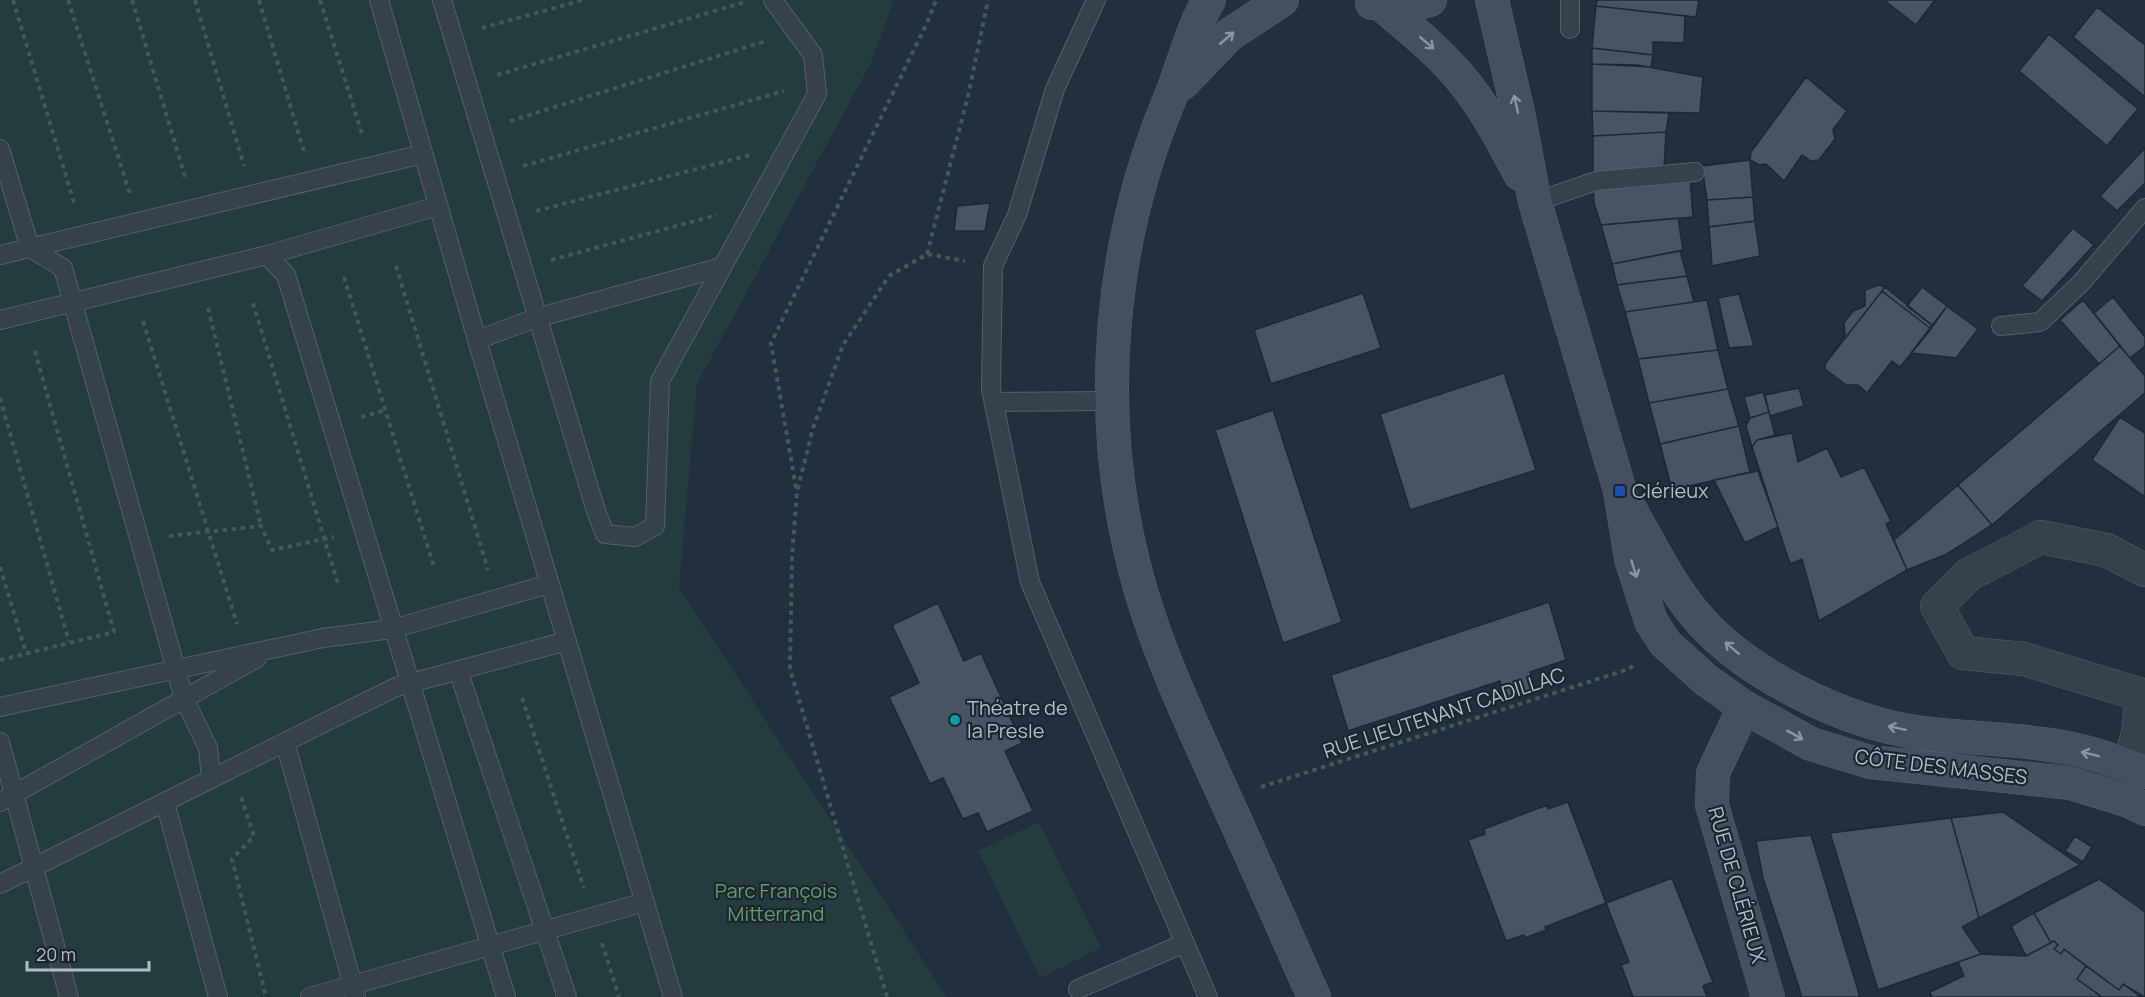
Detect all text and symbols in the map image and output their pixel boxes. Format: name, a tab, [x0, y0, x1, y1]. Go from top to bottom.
one-way arrow	[1218, 32, 1234, 46]
one-way arrow	[1419, 37, 1435, 50]
one-way arrow	[1510, 94, 1522, 113]
place label: Clérieux	[1632, 477, 1709, 504]
marker: Clérieux	[1613, 484, 1627, 498]
one-way arrow	[1629, 559, 1640, 578]
one-way arrow	[1725, 641, 1740, 655]
street label: RUE LIEUTENANT CADILLAC	[1319, 661, 1568, 764]
place label: Théatre de la Presle	[967, 694, 1068, 744]
marker: Théatre de la Presle	[948, 713, 962, 727]
one-way arrow	[1887, 722, 1907, 733]
one-way arrow	[1786, 730, 1803, 742]
street label: CÔTE DES MASSES	[1853, 743, 2029, 790]
one-way arrow	[2080, 747, 2099, 759]
street label: RUE DE CLÉRIEUX	[1702, 803, 1773, 966]
park label: Parc François Mitterrand	[715, 877, 837, 927]
scale bar	[27, 934, 148, 972]
text: 20 m	[36, 942, 76, 966]

